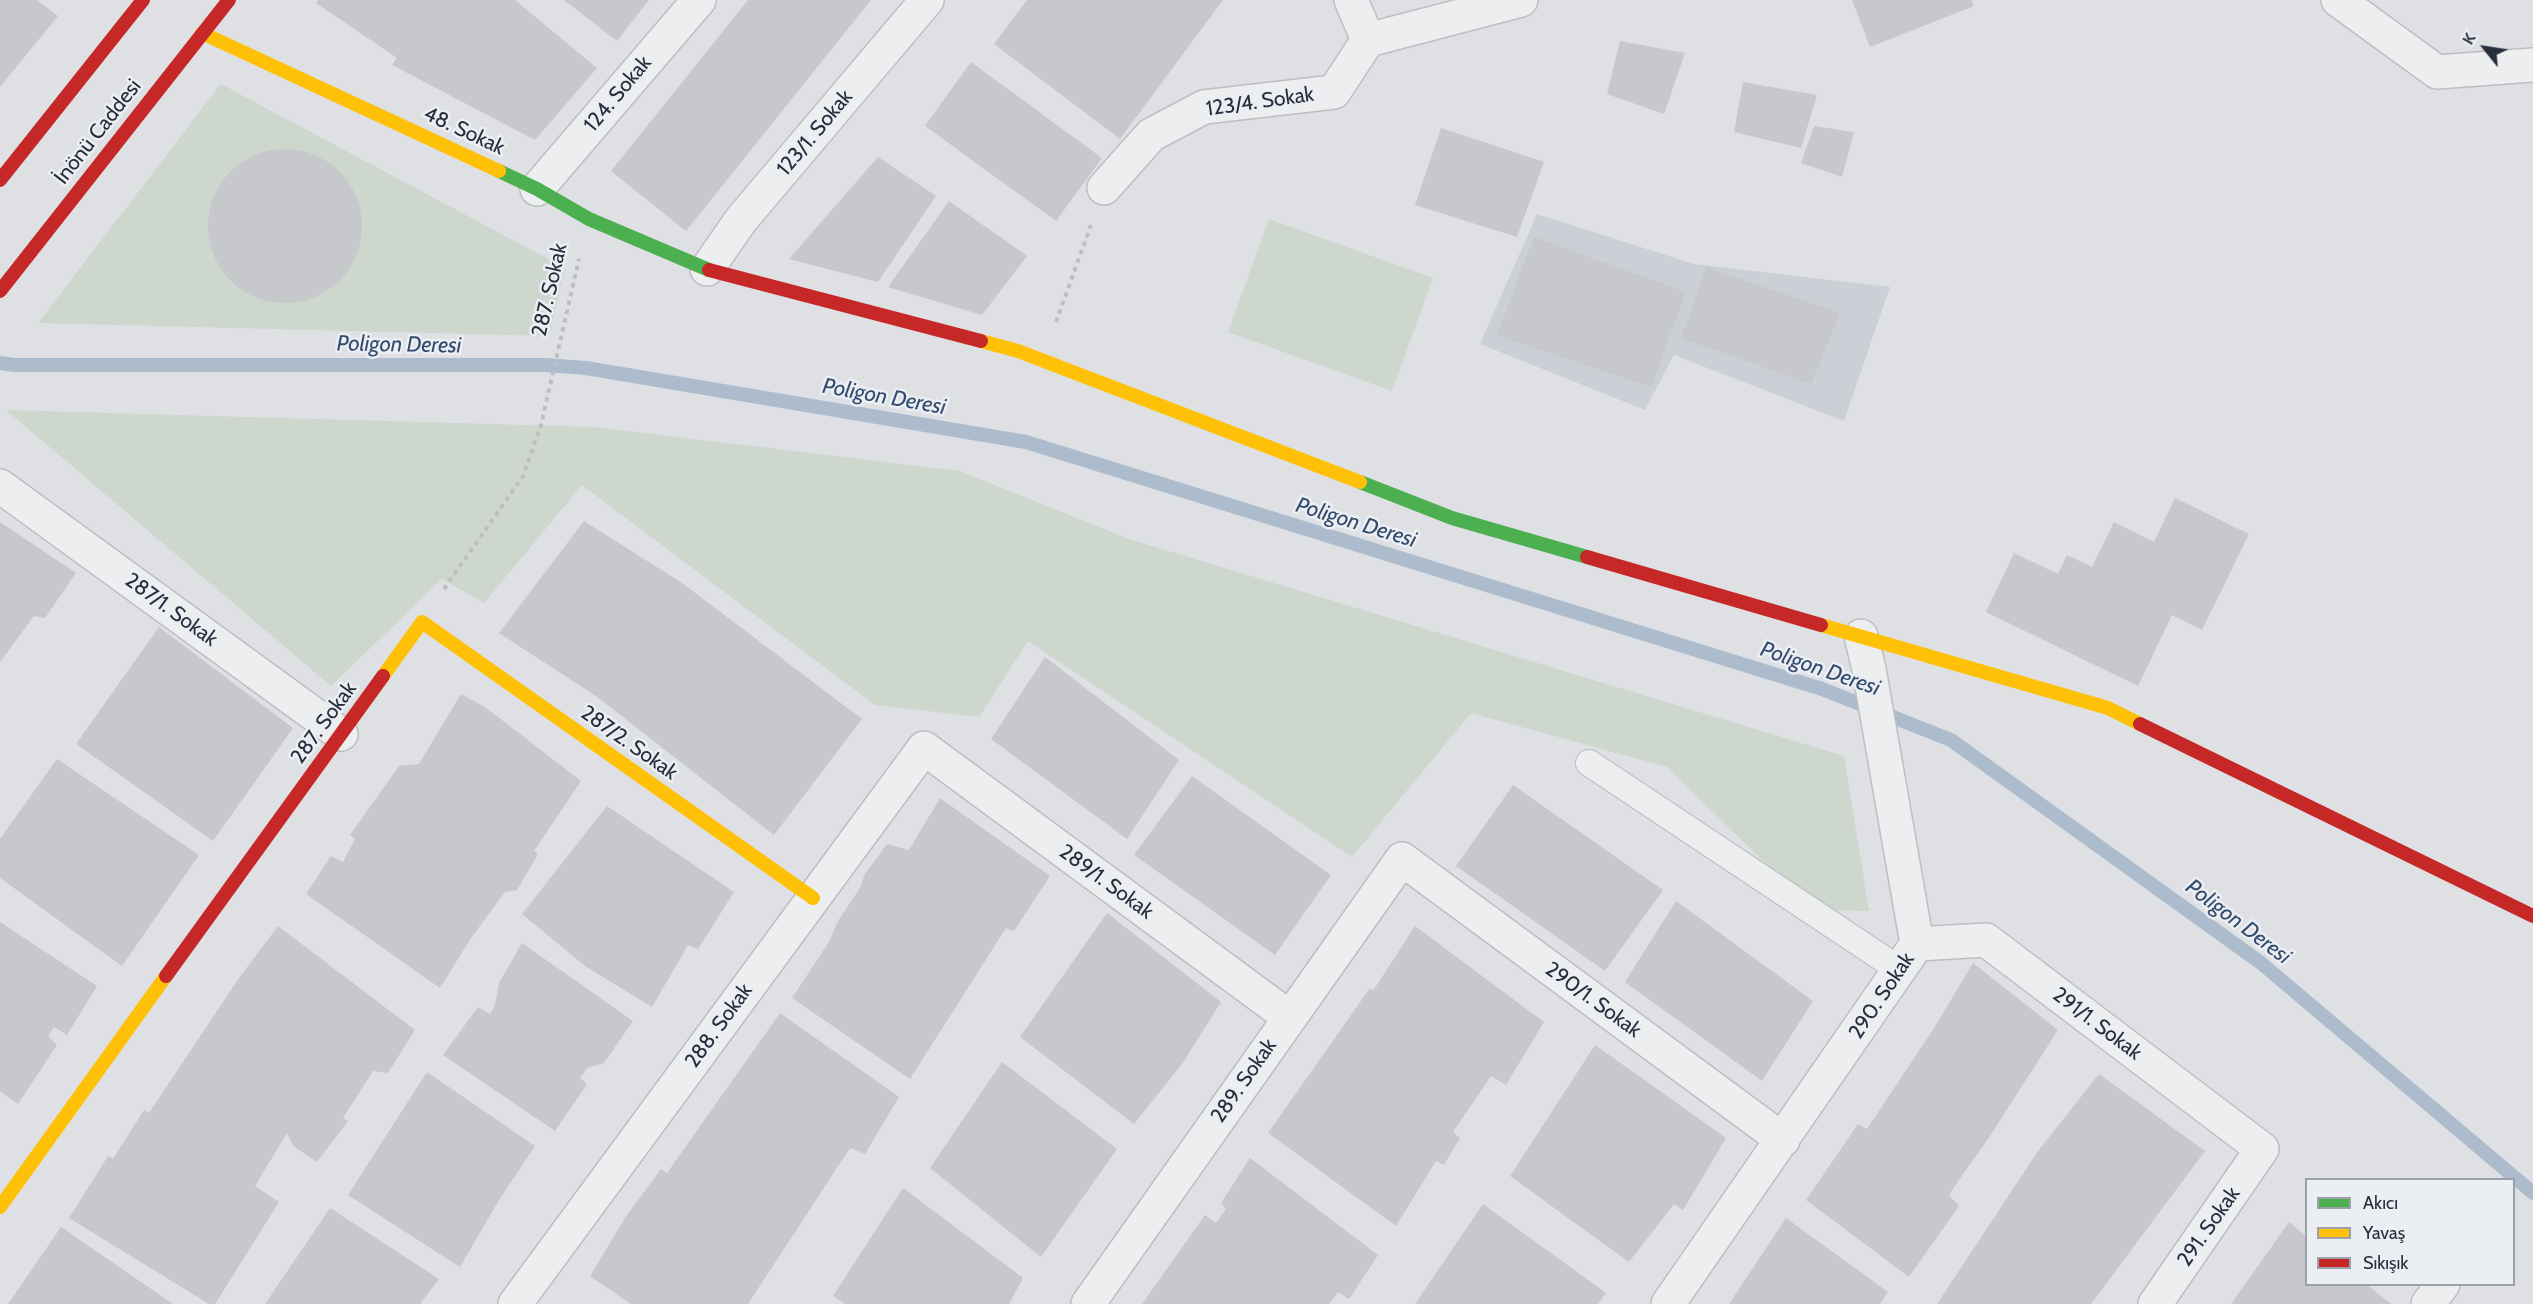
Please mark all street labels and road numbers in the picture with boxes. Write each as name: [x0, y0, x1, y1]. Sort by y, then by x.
street label: 124. Sokak: [579, 51, 657, 137]
street label: İnönü Caddesi: [49, 74, 147, 190]
street label: 123/4. Sokak: [1204, 82, 1316, 122]
street label: 123/1. Sokak: [772, 85, 858, 181]
street label: 48. Sokak: [419, 101, 509, 161]
street label: 287. Sokak: [527, 241, 573, 339]
street label: 287/1. Sokak: [120, 568, 222, 652]
street label: 287. Sokak: [286, 677, 362, 769]
street label: 287/2. Sokak: [576, 700, 682, 786]
street label: 289/1. Sokak: [1054, 839, 1158, 925]
street label: 290. Sokak: [1844, 948, 1920, 1044]
street label: 290/1. Sokak: [1540, 957, 1646, 1043]
street label: 288. Sokak: [680, 979, 758, 1073]
street label: 291/1. Sokak: [2047, 982, 2147, 1066]
street label: 289. Sokak: [1206, 1034, 1282, 1128]
street label: 291. Sokak: [2172, 1182, 2246, 1272]

